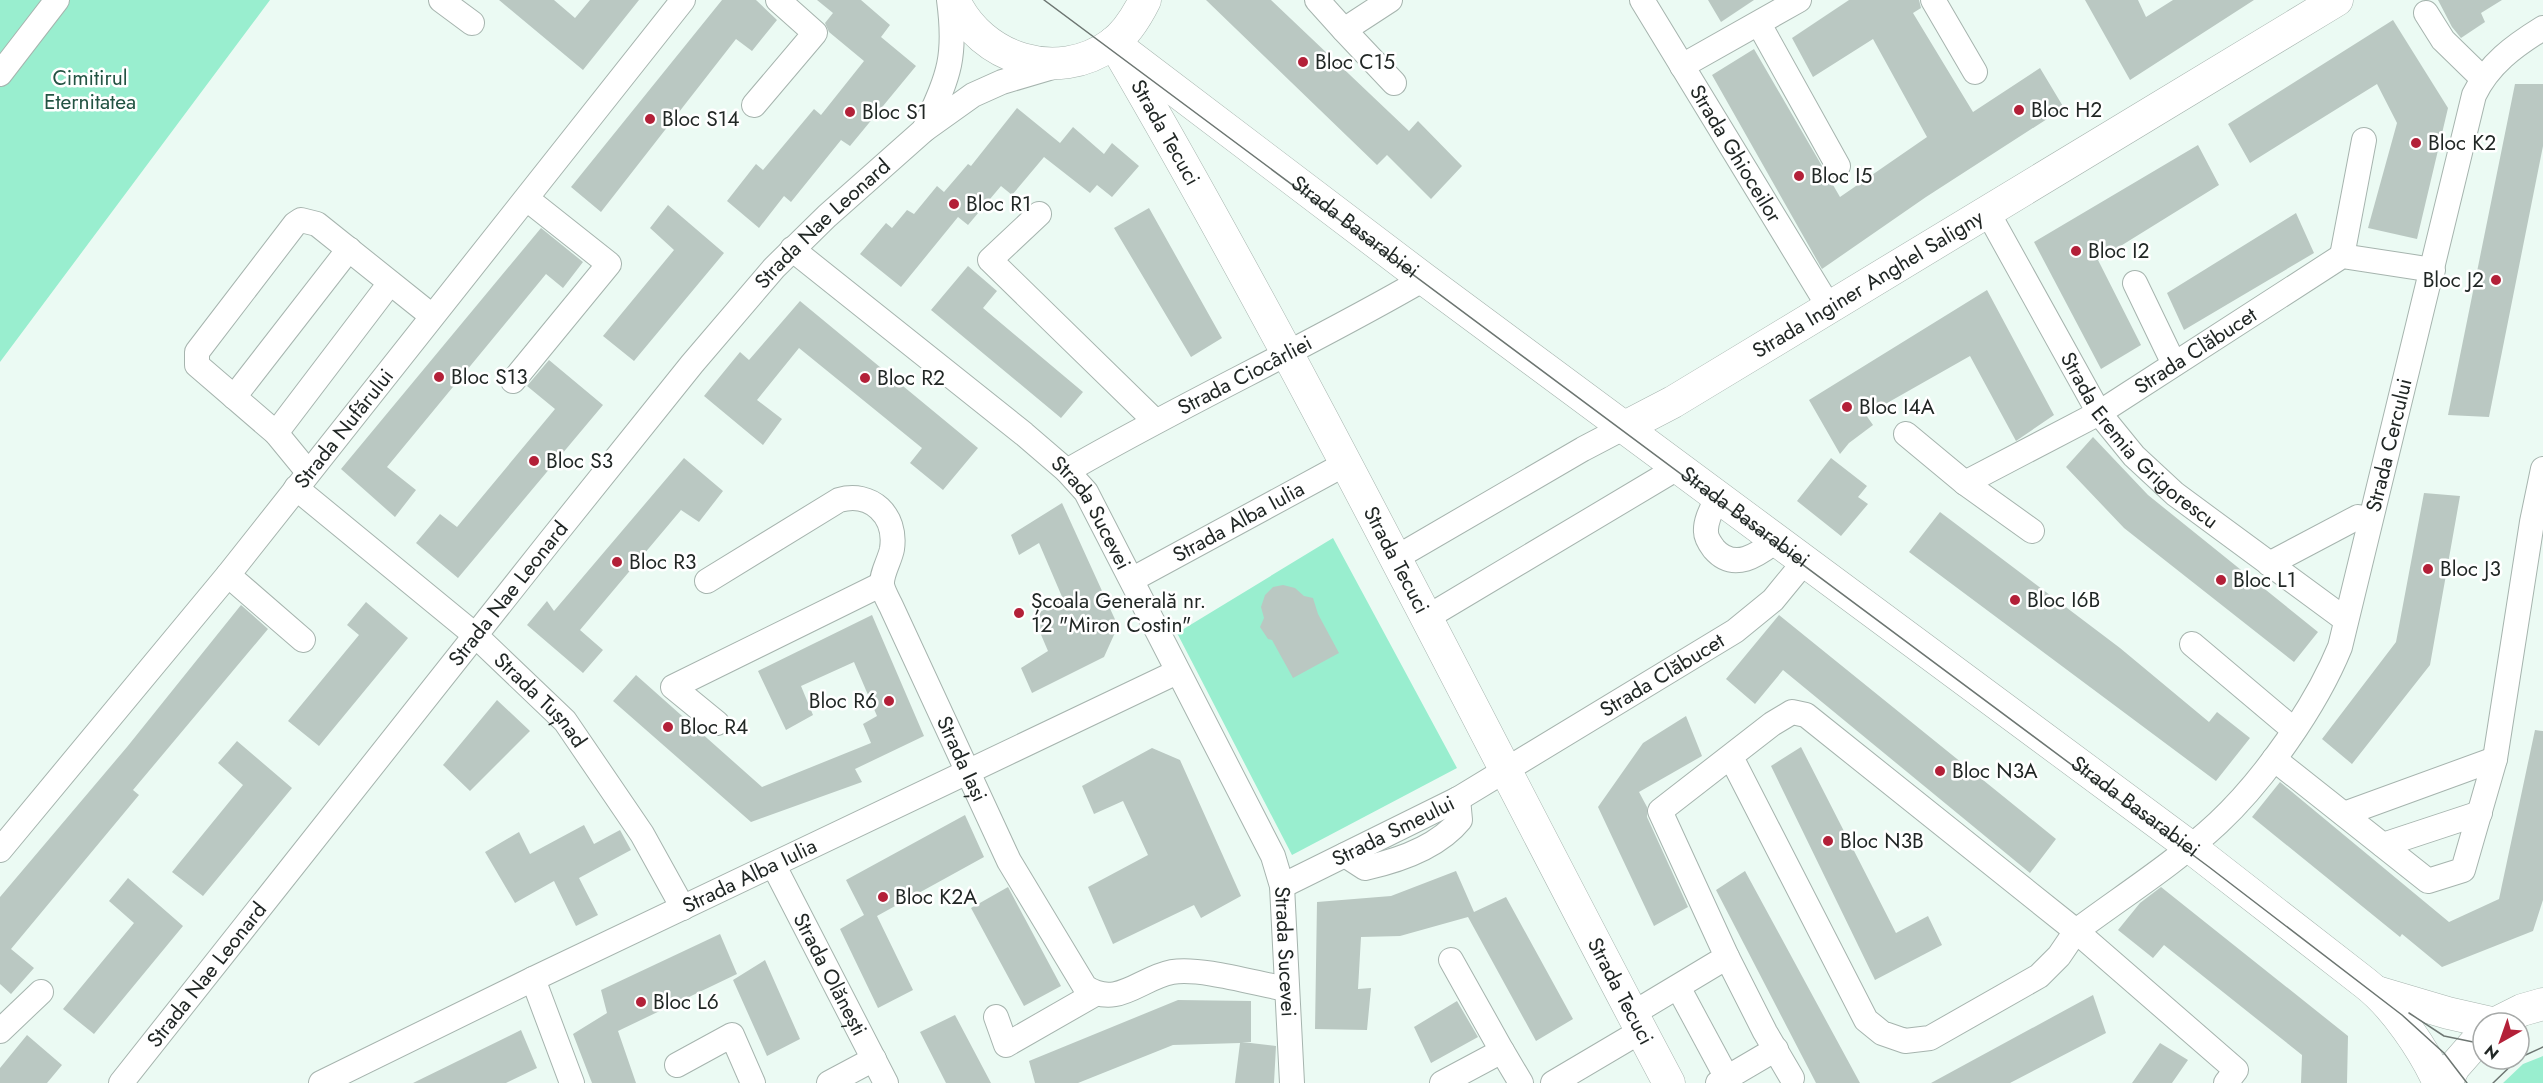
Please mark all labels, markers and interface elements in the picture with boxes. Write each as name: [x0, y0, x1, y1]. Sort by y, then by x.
place label: Bloc C15: [1315, 47, 1395, 77]
marker: Bloc C15: [1296, 55, 1310, 69]
park label: Cimitirul Eternitatea: [44, 63, 136, 117]
street label: Strada Tecuci: [1123, 74, 1207, 191]
street label: Strada Ghioceilor: [1682, 79, 1790, 229]
place label: Bloc H2: [2031, 95, 2102, 125]
place label: Bloc S1: [862, 97, 927, 127]
marker: Bloc H2: [2012, 103, 2026, 117]
place label: Bloc S14: [662, 104, 740, 134]
marker: Bloc S1: [843, 105, 857, 119]
marker: Bloc S14: [643, 112, 657, 126]
place label: Bloc K2: [2428, 128, 2496, 158]
marker: Bloc K2: [2409, 136, 2423, 150]
street label: Strada Nae Leonard: [747, 152, 897, 296]
place label: Bloc I5: [1811, 161, 1872, 191]
street label: Strada Basarabiei: [1285, 168, 1425, 285]
marker: Bloc I5: [1792, 169, 1806, 183]
place label: Bloc R1: [966, 189, 1032, 219]
marker: Bloc R1: [947, 197, 961, 211]
street label: Strada Inginer Anghel Saligny: [1747, 202, 1990, 366]
place label: Bloc I2: [2088, 236, 2149, 266]
marker: Bloc I2: [2069, 244, 2083, 258]
place label: Bloc J2: [2423, 265, 2484, 295]
marker: Bloc J2: [2489, 273, 2503, 287]
street label: Strada Clăbucet: [2128, 300, 2263, 401]
street label: Strada Ciocârliei: [1172, 328, 1317, 423]
street label: Strada Eremia Grigorescu: [2053, 346, 2225, 536]
street label: Strada Nufărului: [287, 362, 401, 495]
place label: Bloc S13: [451, 362, 528, 392]
place label: Bloc R2: [877, 363, 945, 393]
marker: Bloc S13: [432, 370, 446, 384]
marker: Bloc R2: [858, 371, 872, 385]
street label: Strada Cercului: [2358, 375, 2420, 515]
place label: Bloc I4A: [1859, 392, 1935, 422]
marker: Bloc I4A: [1840, 400, 1854, 414]
place label: Bloc S3: [546, 446, 613, 476]
street label: Strada Sucevei: [1045, 449, 1138, 575]
marker: Bloc S3: [527, 454, 541, 468]
street label: Strada Basarabiei: [1674, 459, 1816, 575]
street label: Strada Alba Iulia: [1167, 474, 1310, 570]
street label: Strada Tecuci: [1356, 501, 1437, 619]
street label: Strada Nae Leonard: [441, 515, 575, 673]
place label: Bloc R3: [629, 547, 697, 577]
place label: Bloc J3: [2440, 554, 2501, 584]
marker: Bloc R3: [610, 555, 624, 569]
marker: Bloc J3: [2421, 562, 2435, 576]
place label: Bloc L1: [2233, 565, 2296, 595]
marker: Bloc L1: [2214, 573, 2228, 587]
place label: Bloc I6B: [2027, 585, 2100, 615]
place label: Școala Generală nr. 12 "Miron Costin": [1031, 586, 1206, 640]
marker: Bloc I6B: [2008, 593, 2022, 607]
marker: Școala Generală nr. 12 "Miron Costin": [1012, 606, 1026, 620]
street label: Strada Clăbucet: [1594, 626, 1730, 725]
street label: Strada Tușnad: [487, 645, 594, 754]
place label: Bloc R6: [809, 686, 877, 716]
marker: Bloc R6: [882, 694, 896, 708]
street label: Strada Iași: [929, 711, 995, 807]
place label: Bloc R4: [680, 712, 748, 742]
marker: Bloc R4: [661, 720, 675, 734]
street label: Strada Basarabiei: [2065, 749, 2206, 864]
place label: Bloc N3A: [1952, 756, 2038, 786]
marker: Bloc N3A: [1933, 764, 1947, 778]
street label: Strada Smeului: [1327, 788, 1460, 874]
place label: Bloc N3B: [1840, 826, 1924, 856]
street label: Strada Alba Iulia: [677, 831, 822, 921]
marker: Bloc N3B: [1821, 834, 1835, 848]
place label: Bloc K2A: [895, 882, 977, 912]
street label: Strada Sucevei: [1267, 886, 1304, 1018]
marker: Bloc K2A: [876, 890, 890, 904]
street label: Strada Nae Leonard: [140, 896, 274, 1054]
street label: Strada Olănești: [786, 908, 874, 1041]
street label: Strada Tecuci: [1580, 932, 1661, 1050]
place label: Bloc L6: [653, 987, 719, 1017]
marker: Bloc L6: [634, 995, 648, 1009]
north arrow: [2471, 1011, 2531, 1071]
text: N: [2479, 1039, 2504, 1065]

